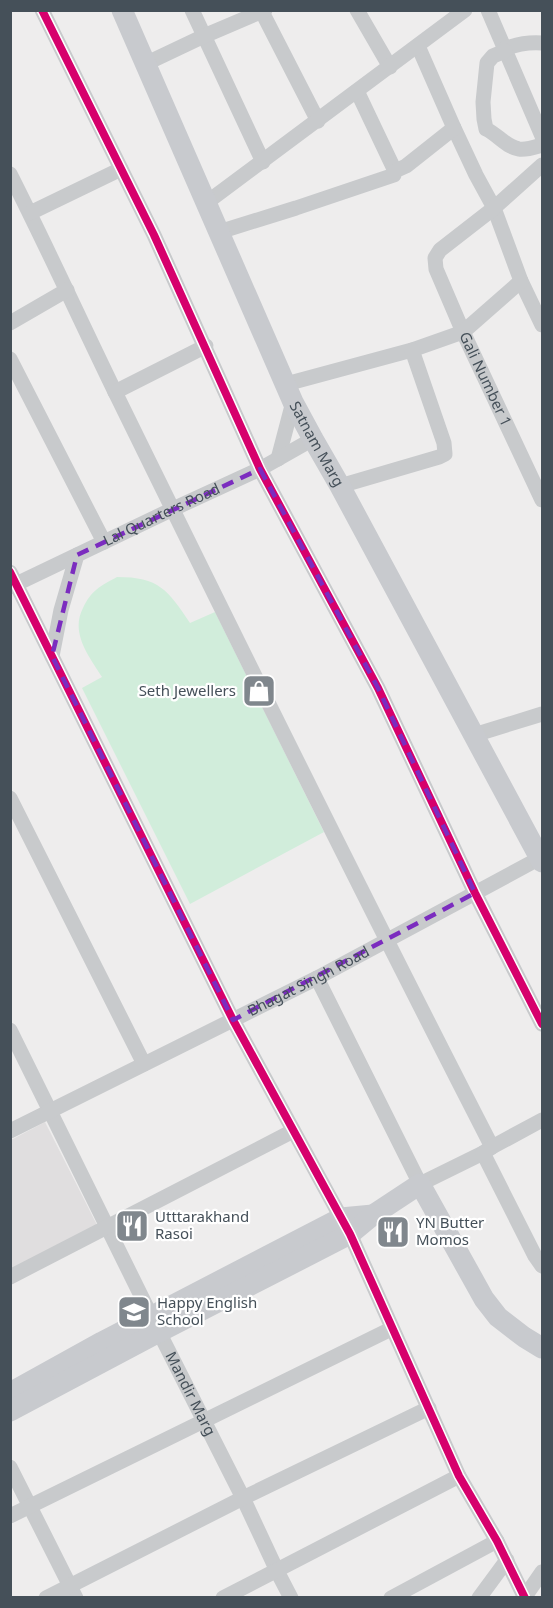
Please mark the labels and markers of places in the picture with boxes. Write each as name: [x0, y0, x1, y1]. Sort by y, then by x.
shop icon: Seth Jewellers: [241, 673, 277, 709]
place label: Seth Jewellers: [139, 680, 236, 700]
place label: Utttarakhand Rasoi: [155, 1206, 249, 1243]
restaurant icon: Utttarakhand Rasoi: [114, 1208, 150, 1244]
place label: YN Butter Momos: [416, 1212, 484, 1249]
restaurant icon: YN Butter Momos: [375, 1214, 411, 1250]
place label: Happy English School: [157, 1292, 257, 1329]
school or university icon: Happy English School: [116, 1294, 152, 1330]

